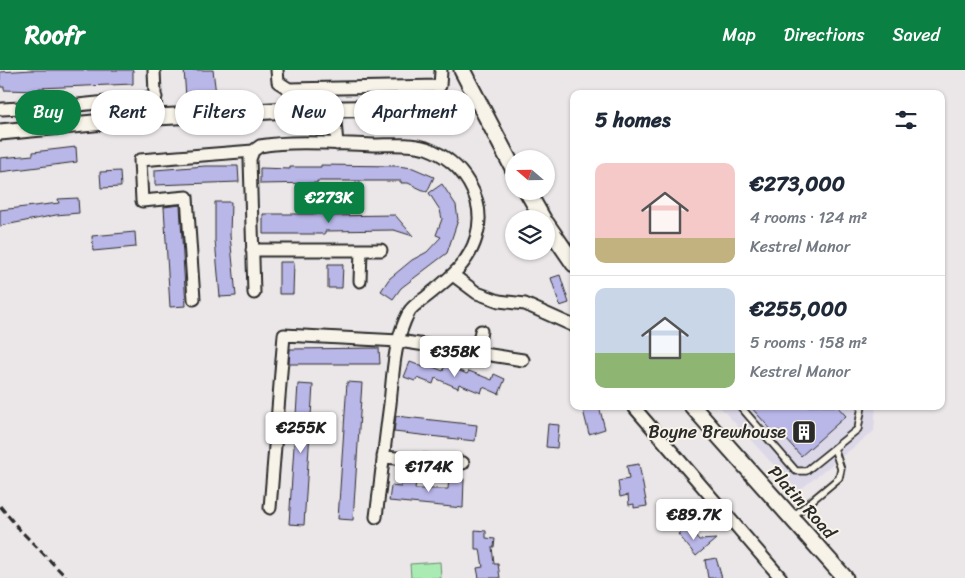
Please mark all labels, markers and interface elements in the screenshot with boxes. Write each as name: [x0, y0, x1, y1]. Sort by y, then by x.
text: Roofr: [25, 14, 84, 56]
text: Map: [723, 19, 756, 51]
text: Directions: [784, 19, 865, 51]
text: Saved: [893, 19, 940, 51]
chip: Buy: [15, 90, 81, 135]
chip: Rent: [91, 90, 165, 135]
chip: Filters: [175, 90, 264, 135]
chip: New: [274, 90, 344, 135]
chip: Apartment: [354, 90, 475, 135]
text: 5 homes: [595, 101, 671, 139]
icon: filters: [892, 106, 920, 134]
north arrow: [505, 150, 555, 200]
map controls: [505, 150, 555, 260]
text: €273,000: [750, 165, 845, 203]
pin: €273K: [294, 182, 364, 224]
text: €273K: [305, 183, 353, 212]
icon: home: [635, 183, 695, 243]
text: 4 rooms · 124 m²: [750, 203, 867, 232]
button: layers: [505, 210, 555, 260]
text: Kestrel Manor: [750, 232, 850, 261]
text: €255,000: [750, 290, 847, 328]
icon: home: [635, 308, 695, 368]
text: 5 rooms · 158 m²: [750, 328, 867, 357]
pin: €358K: [420, 336, 490, 378]
text: €358K: [431, 337, 479, 366]
text: Kestrel Manor: [750, 357, 850, 386]
pin: €255K: [266, 412, 336, 454]
text: €255K: [276, 413, 326, 442]
place label: Boyne Brewhouse: [648, 416, 786, 448]
building icon: Boyne Brewhouse: [791, 419, 817, 445]
pin: €174K: [394, 450, 464, 493]
text: €174K: [406, 452, 452, 481]
street label: Platin Road: [760, 458, 845, 548]
pin: €89.7K: [653, 498, 735, 541]
text: €89.7K: [667, 500, 721, 529]

